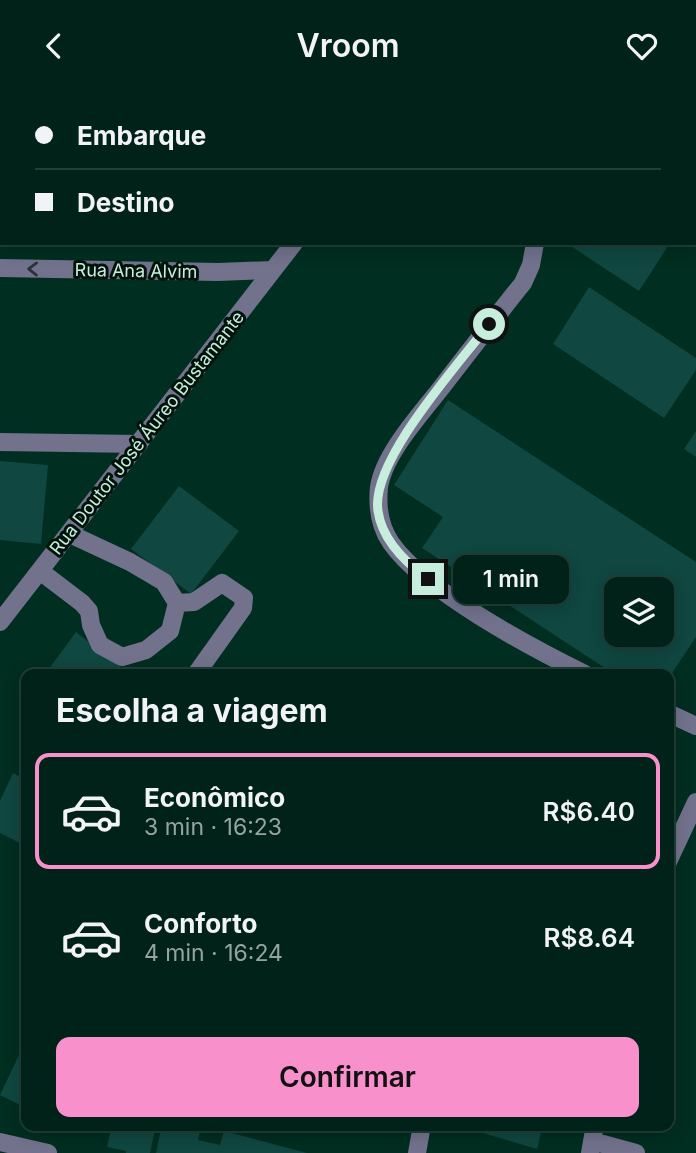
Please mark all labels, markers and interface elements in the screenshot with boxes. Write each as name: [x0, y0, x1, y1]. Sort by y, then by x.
text: Vroom: [296, 26, 400, 65]
icon: back: [35, 27, 73, 65]
icon: heart: [623, 27, 661, 65]
text: Embarque: [77, 120, 206, 151]
text: Destino: [77, 187, 175, 218]
street label: Rua Ana Alvim: [74, 259, 198, 282]
one-way arrow: [27, 261, 37, 277]
street label: Rua Doutor José Áureo Bustamante: [44, 306, 248, 559]
route start: [473, 308, 505, 340]
callout: 1 min: [452, 554, 568, 603]
route end: [412, 563, 444, 595]
text: 1 min: [483, 565, 539, 593]
map controls: [604, 577, 674, 647]
button: layers: [604, 577, 674, 647]
text: Escolha a viagem: [56, 691, 328, 730]
icon: car: [60, 780, 123, 843]
text: Econômico: [144, 782, 285, 813]
text: R$6.40: [543, 796, 635, 827]
text: 3 min · 16:23: [144, 813, 282, 841]
icon: car: [60, 906, 123, 969]
text: Conforto: [144, 908, 257, 939]
text: R$8.64: [544, 922, 635, 953]
text: 4 min · 16:24: [144, 939, 283, 967]
button: Confirmar: [56, 1037, 639, 1117]

